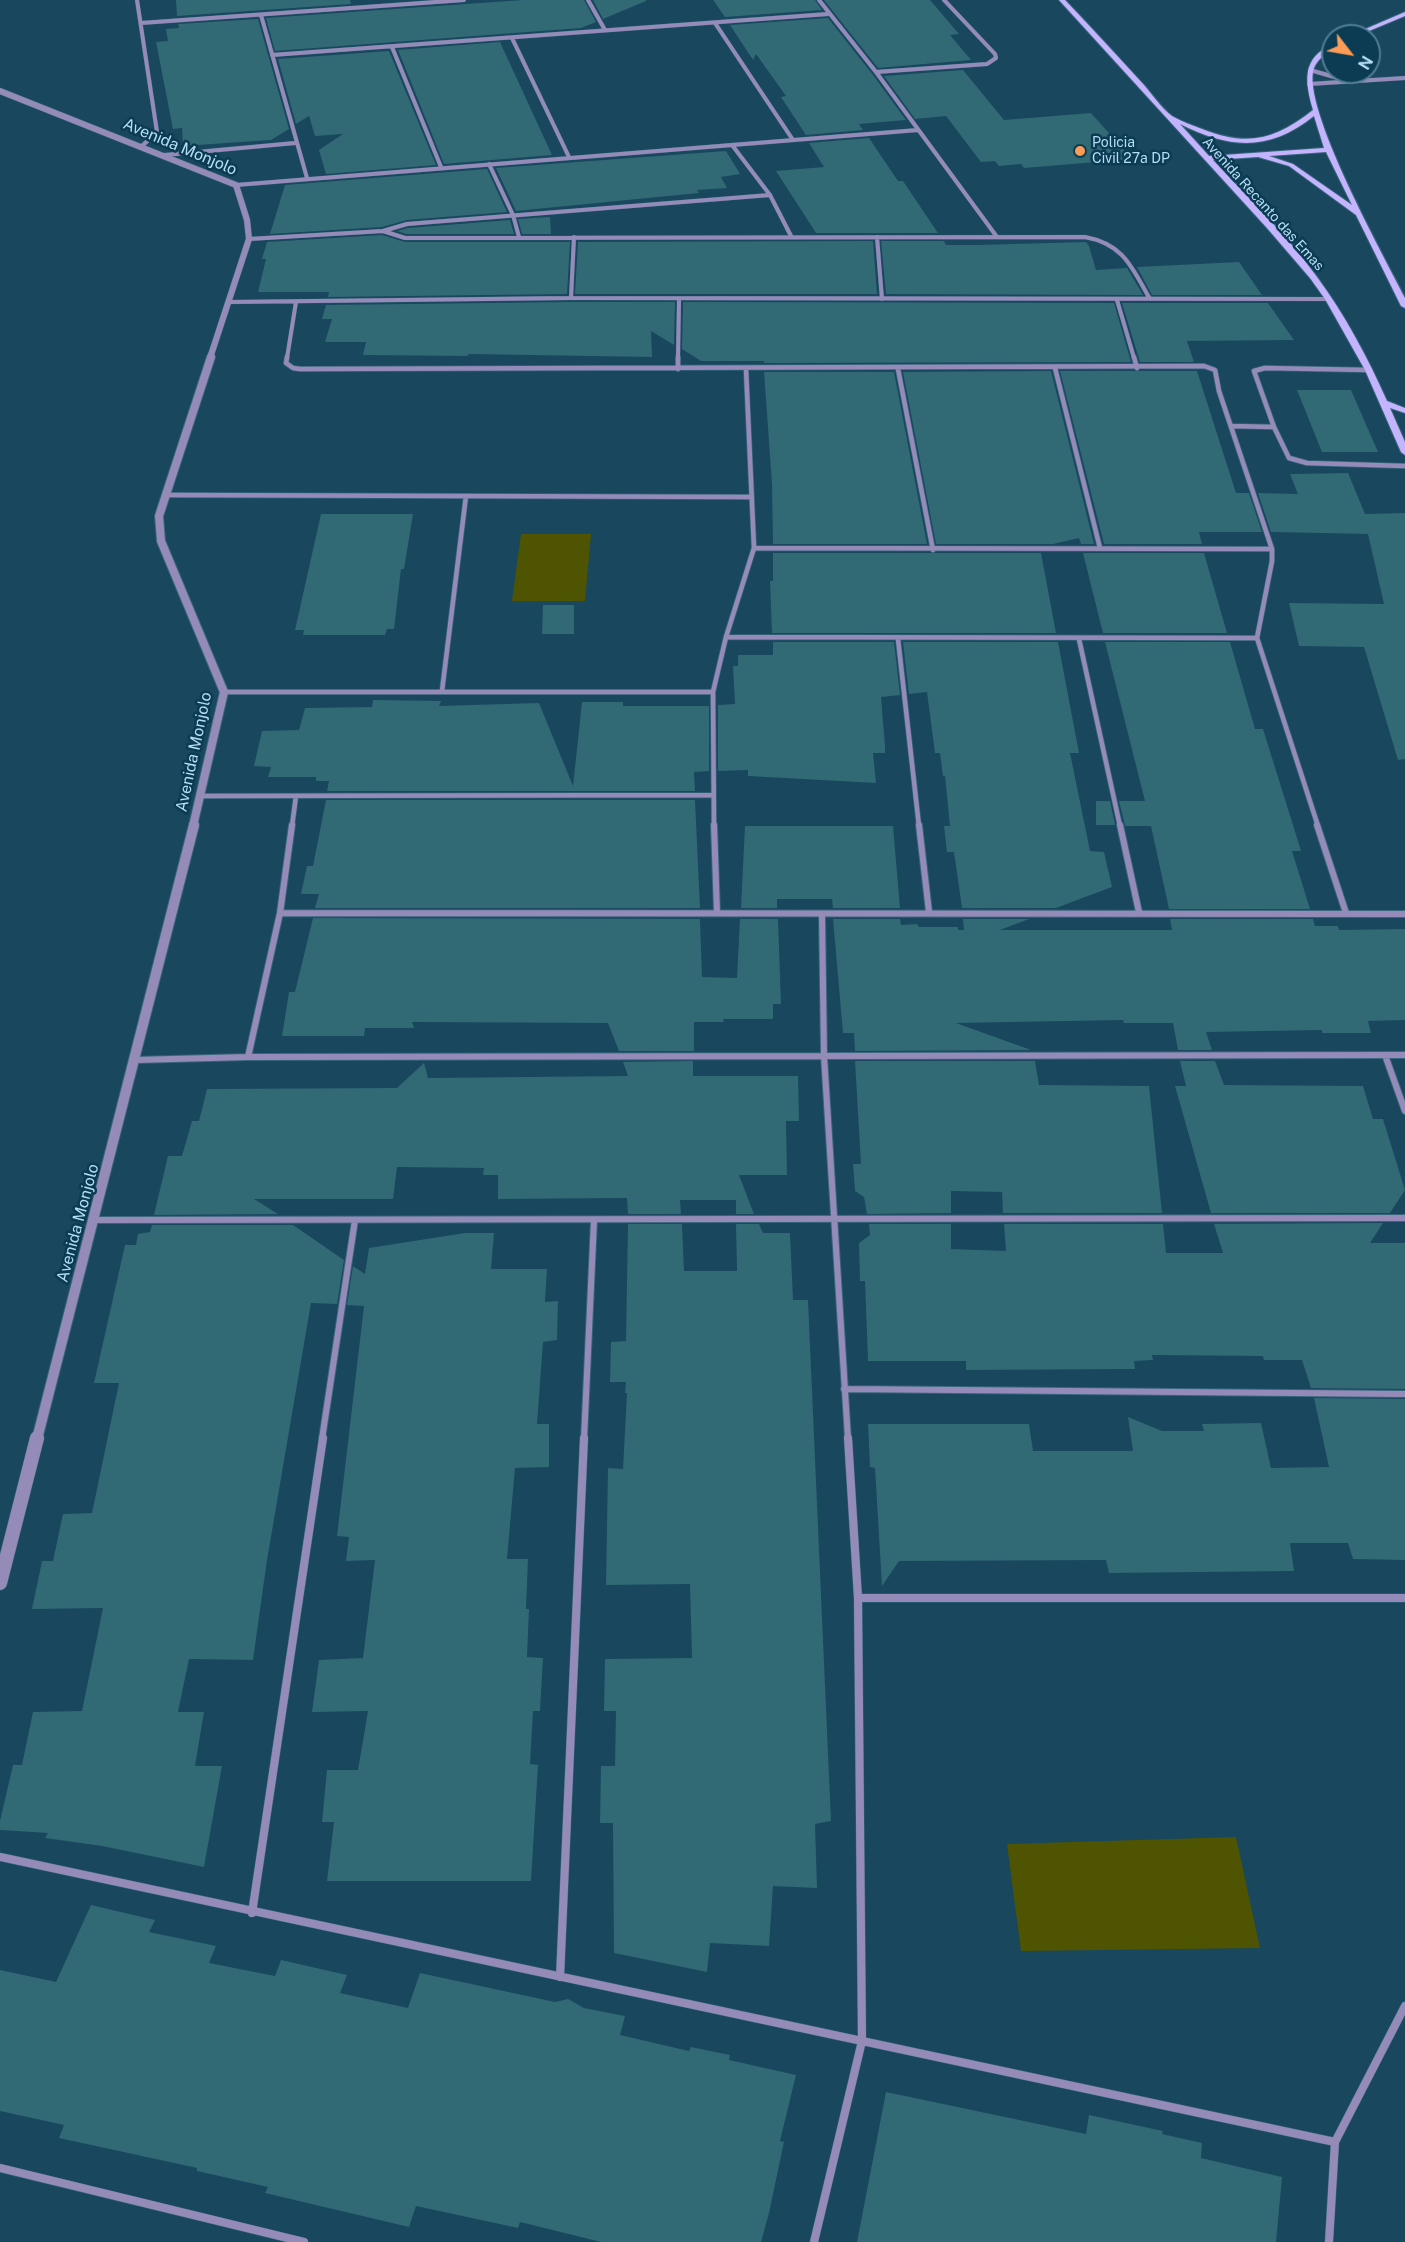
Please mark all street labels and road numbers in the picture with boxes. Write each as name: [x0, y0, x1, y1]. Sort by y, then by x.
street label: Avenida Monjolo: [120, 114, 240, 180]
street label: Avenida Recanto das Emas: [1199, 134, 1327, 274]
street label: Avenida Monjolo: [172, 690, 216, 814]
street label: Avenida Monjolo: [53, 1162, 103, 1284]

